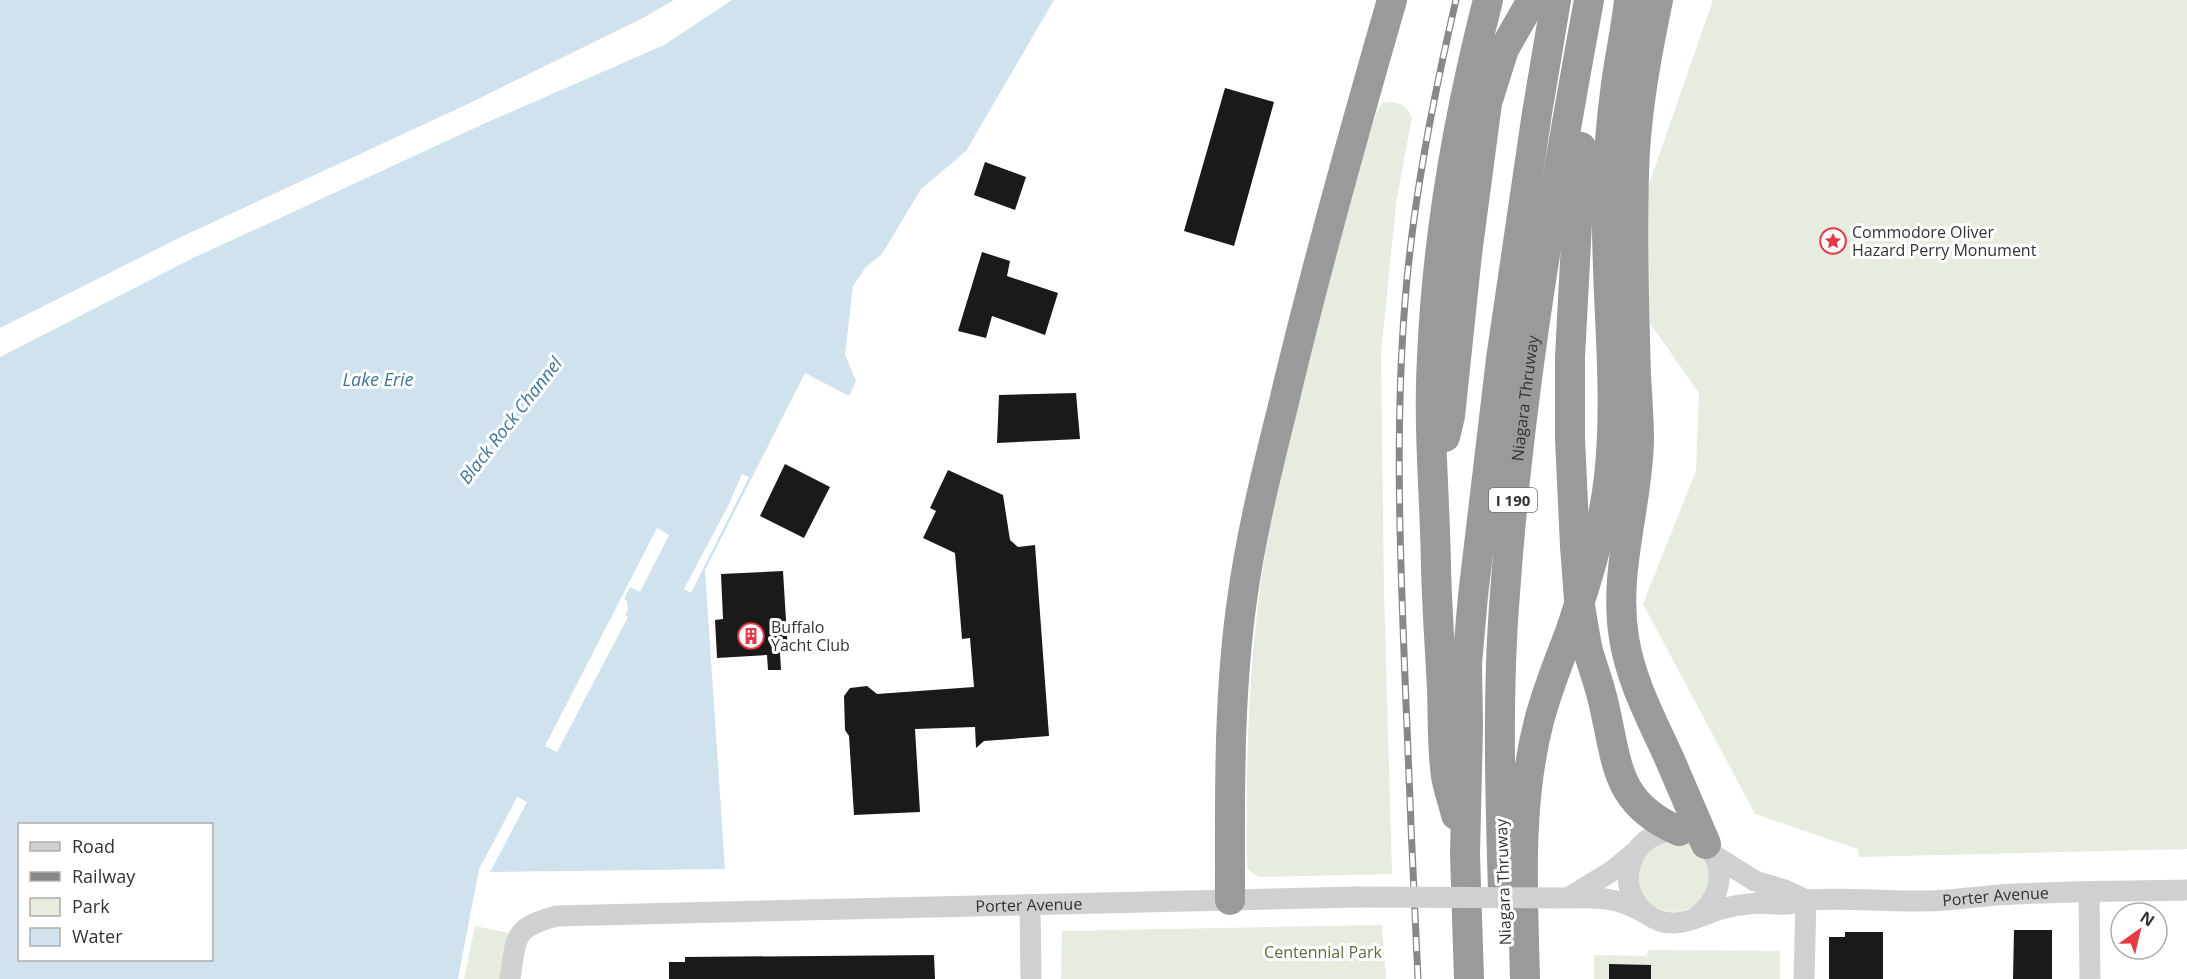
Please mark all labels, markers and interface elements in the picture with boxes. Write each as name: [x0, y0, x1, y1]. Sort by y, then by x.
place label: Commodore Oliver Hazard Perry Monument: [1852, 221, 2037, 261]
place icon: Commodore Oliver Hazard Perry Monument: [1818, 226, 1848, 256]
street label: Niagara Thruway: [1506, 333, 1544, 462]
water label: Black Rock Channel: [453, 351, 567, 488]
water label: Lake Erie: [342, 367, 414, 391]
road number: I 190: [1489, 488, 1537, 512]
place label: Buffalo Yacht Club: [771, 616, 850, 656]
building icon: Buffalo Yacht Club: [736, 621, 766, 651]
street label: Niagara Thruway: [1490, 817, 1516, 946]
legend: [18, 823, 213, 961]
text: Road: [72, 834, 115, 858]
text: Railway: [72, 864, 136, 888]
street label: Porter Avenue: [1941, 882, 2049, 911]
street label: Porter Avenue: [975, 893, 1083, 917]
text: Park: [72, 894, 110, 918]
north arrow: [2109, 901, 2169, 961]
text: N: [2136, 906, 2159, 931]
text: Water: [72, 924, 123, 948]
park label: Centennial Park: [1264, 941, 1382, 963]

